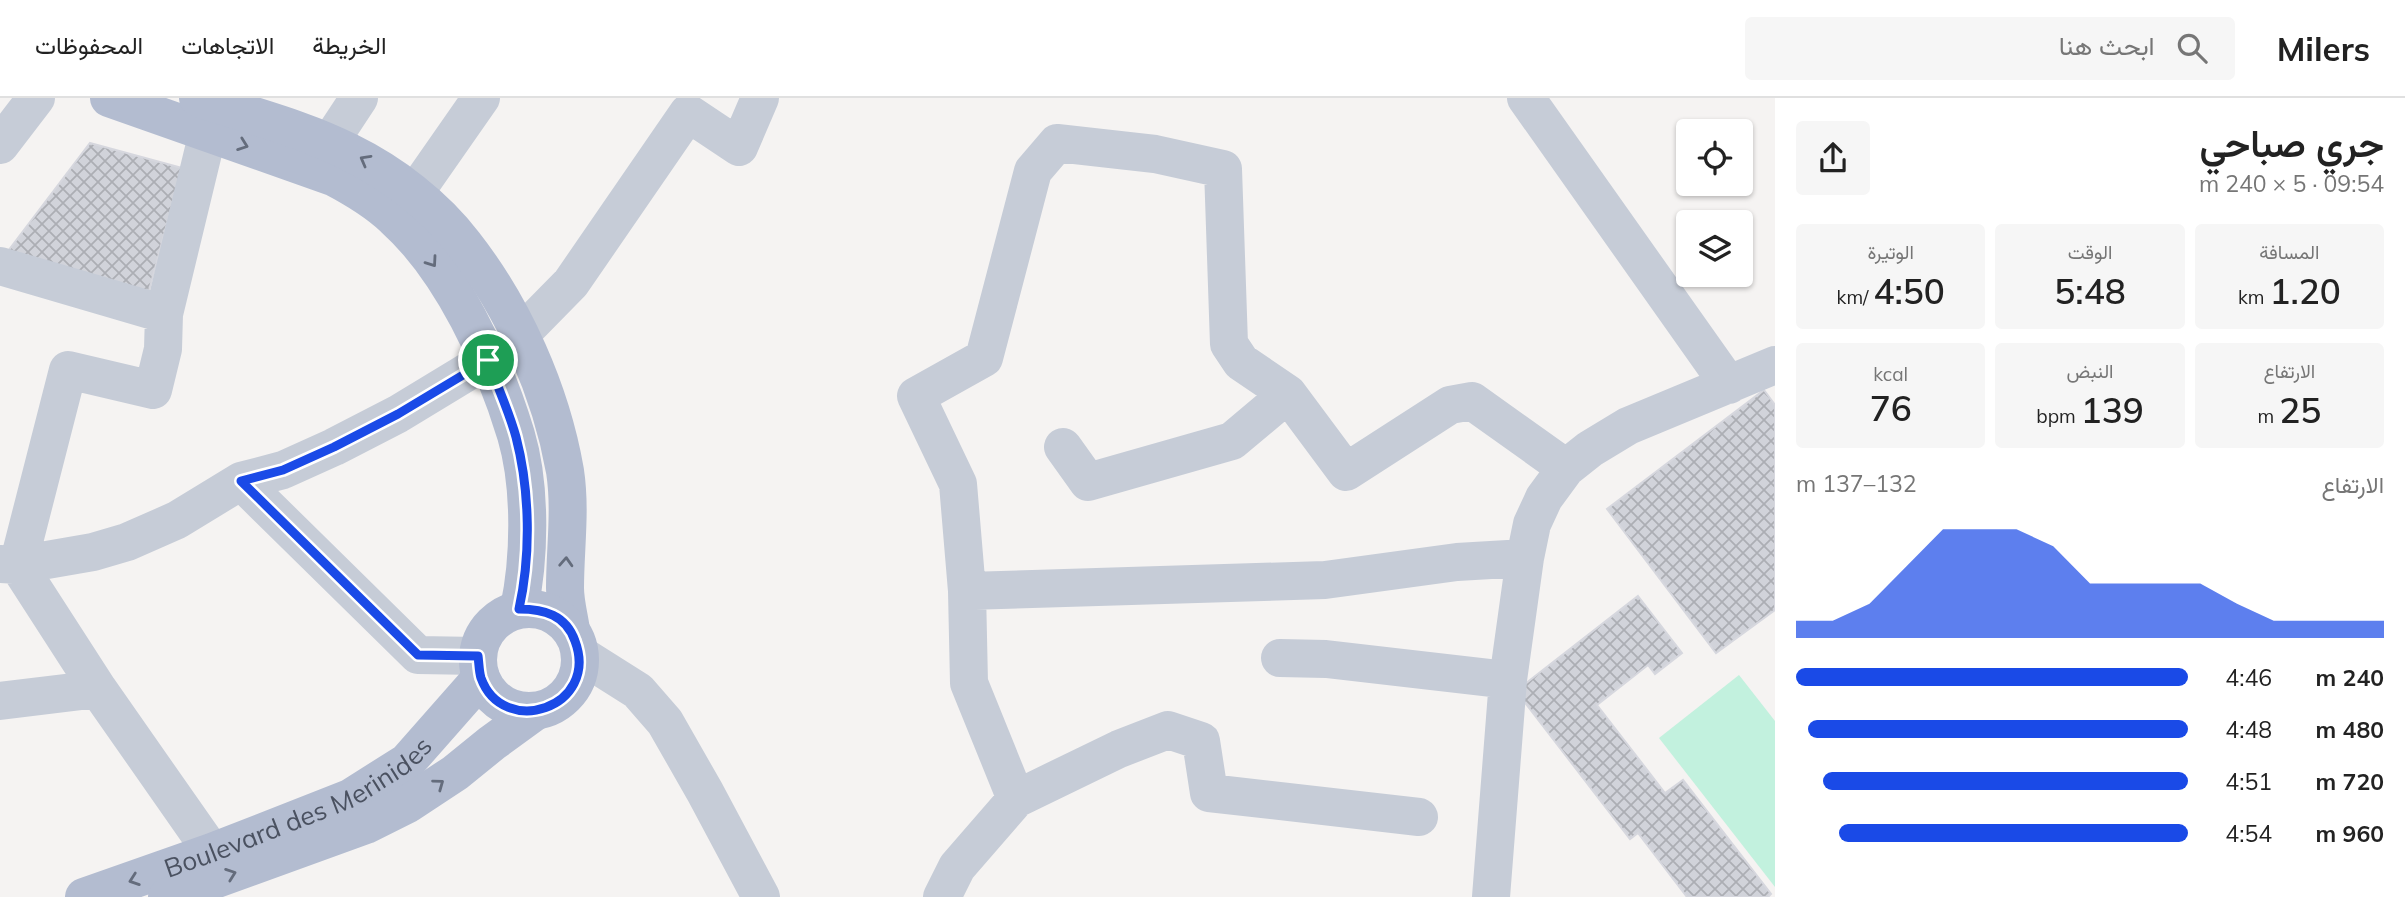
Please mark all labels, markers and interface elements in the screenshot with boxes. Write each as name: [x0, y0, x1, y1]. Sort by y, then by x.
search box: [1745, 17, 2235, 80]
text: Milers: [2277, 28, 2370, 69]
text: ابحث هنا: [2059, 29, 2155, 62]
icon: search: [2173, 29, 2211, 67]
text: المحفوظات: [35, 30, 143, 60]
text: الاتجاهات: [181, 30, 274, 60]
text: الخريطة: [312, 30, 387, 60]
map controls: [1676, 119, 1753, 287]
button: locate: [1676, 119, 1753, 196]
text: جري صباحي: [2200, 119, 2384, 167]
button: share: [1796, 121, 1870, 195]
one-way arrow: [237, 136, 249, 150]
one-way arrow: [359, 155, 372, 168]
text: 09:54 · 5 × 240 m: [2199, 169, 2384, 198]
button: layers: [1676, 210, 1753, 287]
text: الوتيرة: [1867, 240, 1914, 264]
text: الوقت: [2068, 240, 2112, 264]
text: المسافة: [2259, 240, 2320, 264]
one-way arrow: [424, 254, 436, 267]
text: 4:50: [1873, 269, 1945, 313]
text: 5:48: [2054, 269, 2126, 313]
text: 1.20: [2269, 269, 2341, 313]
text: /km: [1837, 285, 1873, 309]
text: km: [2238, 285, 2269, 309]
pin: [458, 330, 518, 390]
icon: arrive: [469, 341, 507, 379]
text: النبض: [2067, 359, 2114, 383]
text: الارتفاع: [2264, 359, 2315, 383]
text: kcal: [1873, 362, 1908, 386]
text: 76: [1870, 386, 1912, 430]
text: 139: [2081, 388, 2144, 432]
text: 25: [2279, 388, 2321, 432]
text: bpm: [2036, 404, 2081, 428]
text: m: [2258, 404, 2279, 428]
text: 132–137 m: [1796, 469, 1917, 498]
text: الارتفاع: [2322, 470, 2384, 499]
one-way arrow: [558, 556, 573, 567]
text: 4:46: [2225, 663, 2272, 692]
text: 240 m: [2316, 663, 2384, 692]
text: 4:48: [2225, 715, 2272, 744]
text: 480 m: [2316, 715, 2384, 744]
street label: Boulevard des Merinides: [160, 729, 438, 884]
text: 4:51: [2225, 767, 2272, 796]
text: 720 m: [2316, 767, 2384, 796]
one-way arrow: [431, 780, 444, 792]
text: 4:54: [2225, 819, 2272, 848]
text: 960 m: [2316, 819, 2384, 848]
one-way arrow: [224, 868, 237, 882]
one-way arrow: [128, 872, 140, 886]

